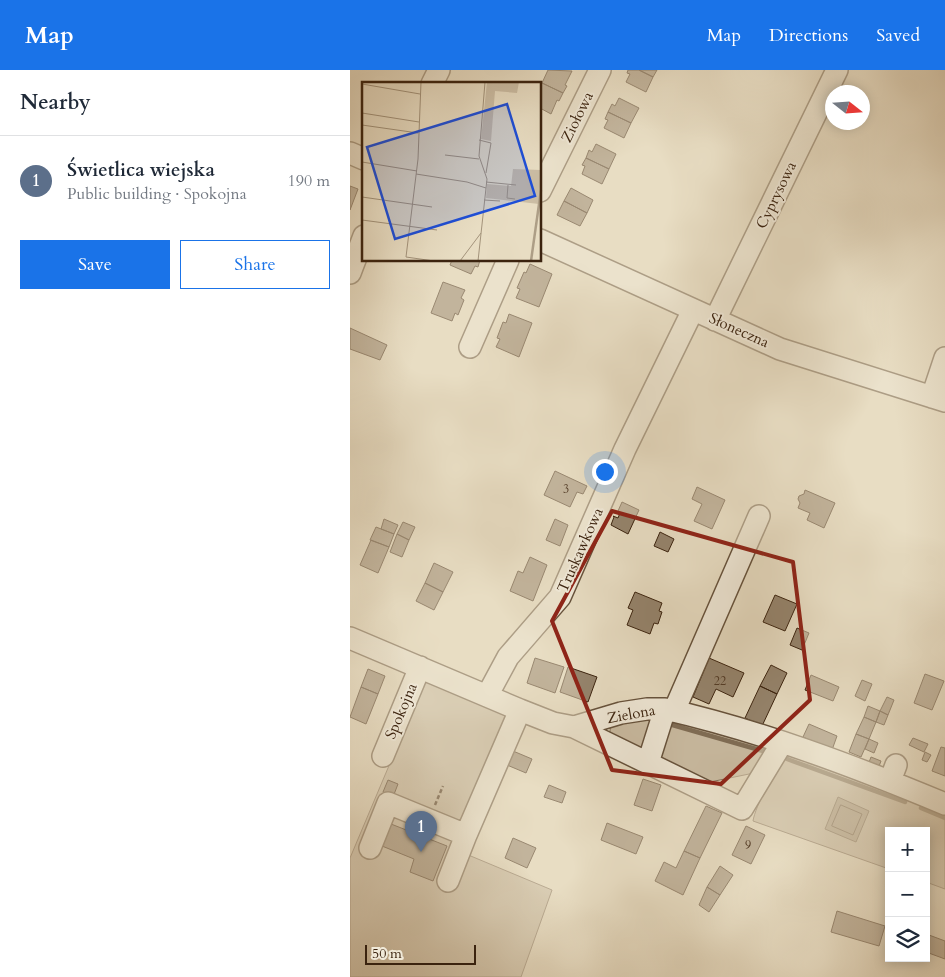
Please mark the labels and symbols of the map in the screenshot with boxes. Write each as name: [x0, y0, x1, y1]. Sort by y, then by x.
inset map: [362, 82, 541, 261]
north arrow: [825, 85, 870, 130]
street label: Ziołowa: [556, 88, 598, 146]
street label: Cyprysowa: [751, 158, 801, 232]
street label: Słoneczna: [706, 308, 773, 352]
your location: [592, 459, 618, 485]
house number: 3: [563, 481, 569, 497]
street label: Truskawkowa: [552, 504, 608, 596]
house number: 22: [714, 673, 726, 689]
street label: Spokojna: [380, 679, 422, 742]
street label: Zielona: [605, 700, 657, 728]
pin: 1: [405, 811, 437, 852]
house number: 9: [745, 837, 751, 853]
scale bar: [365, 942, 476, 965]

